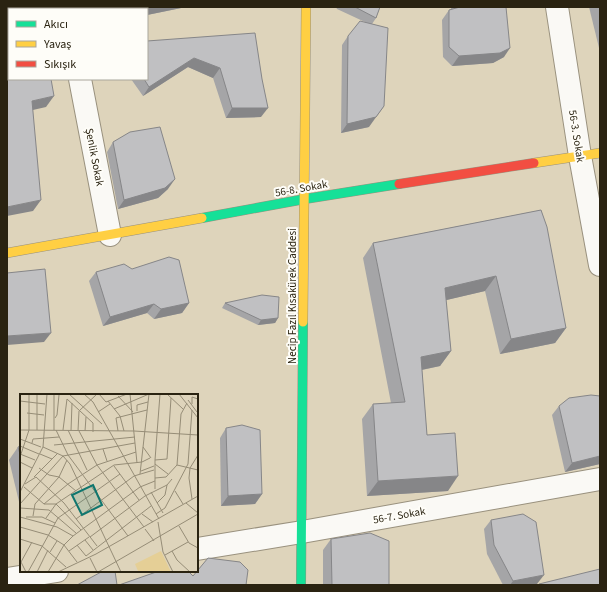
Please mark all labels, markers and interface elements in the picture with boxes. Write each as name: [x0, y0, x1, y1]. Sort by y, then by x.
legend: [8, 8, 148, 80]
text: Akıcı: [44, 16, 68, 33]
text: Yavaş: [43, 36, 71, 53]
text: Sıkışık: [44, 56, 76, 73]
street label: 56-3. Sokak: [565, 109, 588, 164]
street label: Şenlik Sokak: [82, 127, 108, 188]
street label: 56-8. Sokak: [274, 176, 329, 200]
street label: Necip Fazıl Kısakürek Caddesi: [285, 228, 300, 364]
inset map: [20, 394, 198, 572]
street label: 56-7. Sokak: [372, 503, 427, 527]

